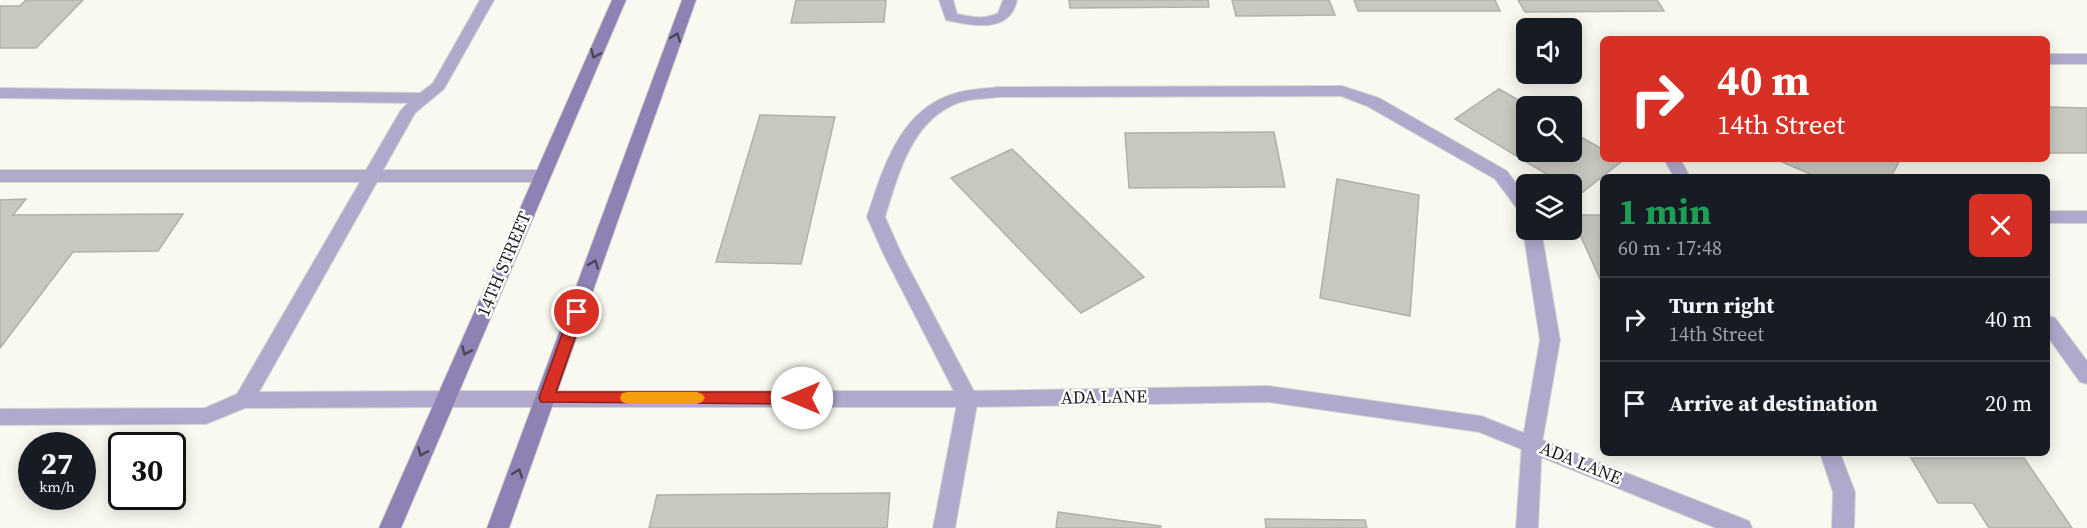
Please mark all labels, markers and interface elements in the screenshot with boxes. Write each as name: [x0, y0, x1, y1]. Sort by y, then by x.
map controls: [1516, 18, 1582, 240]
button: sound: [1516, 18, 1582, 84]
one-way arrow: [668, 32, 681, 43]
one-way arrow: [591, 47, 603, 58]
text: 40 m: [1717, 51, 1810, 109]
icon: right: [1618, 60, 1696, 138]
button: search: [1516, 96, 1582, 162]
text: 14th Street: [1717, 106, 1845, 143]
button: layers: [1516, 174, 1582, 240]
text: 1 min: [1618, 187, 1711, 236]
button: close: [1969, 194, 2032, 257]
street label: 14TH STREET: [470, 208, 537, 320]
text: 60 m · 17:48: [1618, 234, 1722, 262]
one-way arrow: [587, 259, 600, 270]
pin: [551, 286, 602, 337]
text: Turn right: [1669, 290, 1774, 320]
icon: arrive: [560, 295, 593, 328]
icon: right: [1618, 303, 1651, 336]
text: 40 m: [1985, 304, 2032, 334]
text: 14th Street: [1669, 320, 1764, 348]
one-way arrow: [462, 345, 474, 356]
position arrow: [770, 366, 834, 430]
street label: ADA LANE: [1061, 383, 1147, 410]
icon: arrive: [1618, 387, 1651, 420]
text: Arrive at destination: [1669, 388, 1878, 418]
text: 20 m: [1985, 388, 2032, 418]
speed limit sign: 30: [108, 432, 186, 510]
street label: ADA LANE: [1537, 435, 1626, 490]
text: 27: [41, 443, 73, 484]
one-way arrow: [418, 446, 430, 457]
one-way arrow: [511, 468, 524, 479]
text: km/h: [39, 476, 75, 497]

